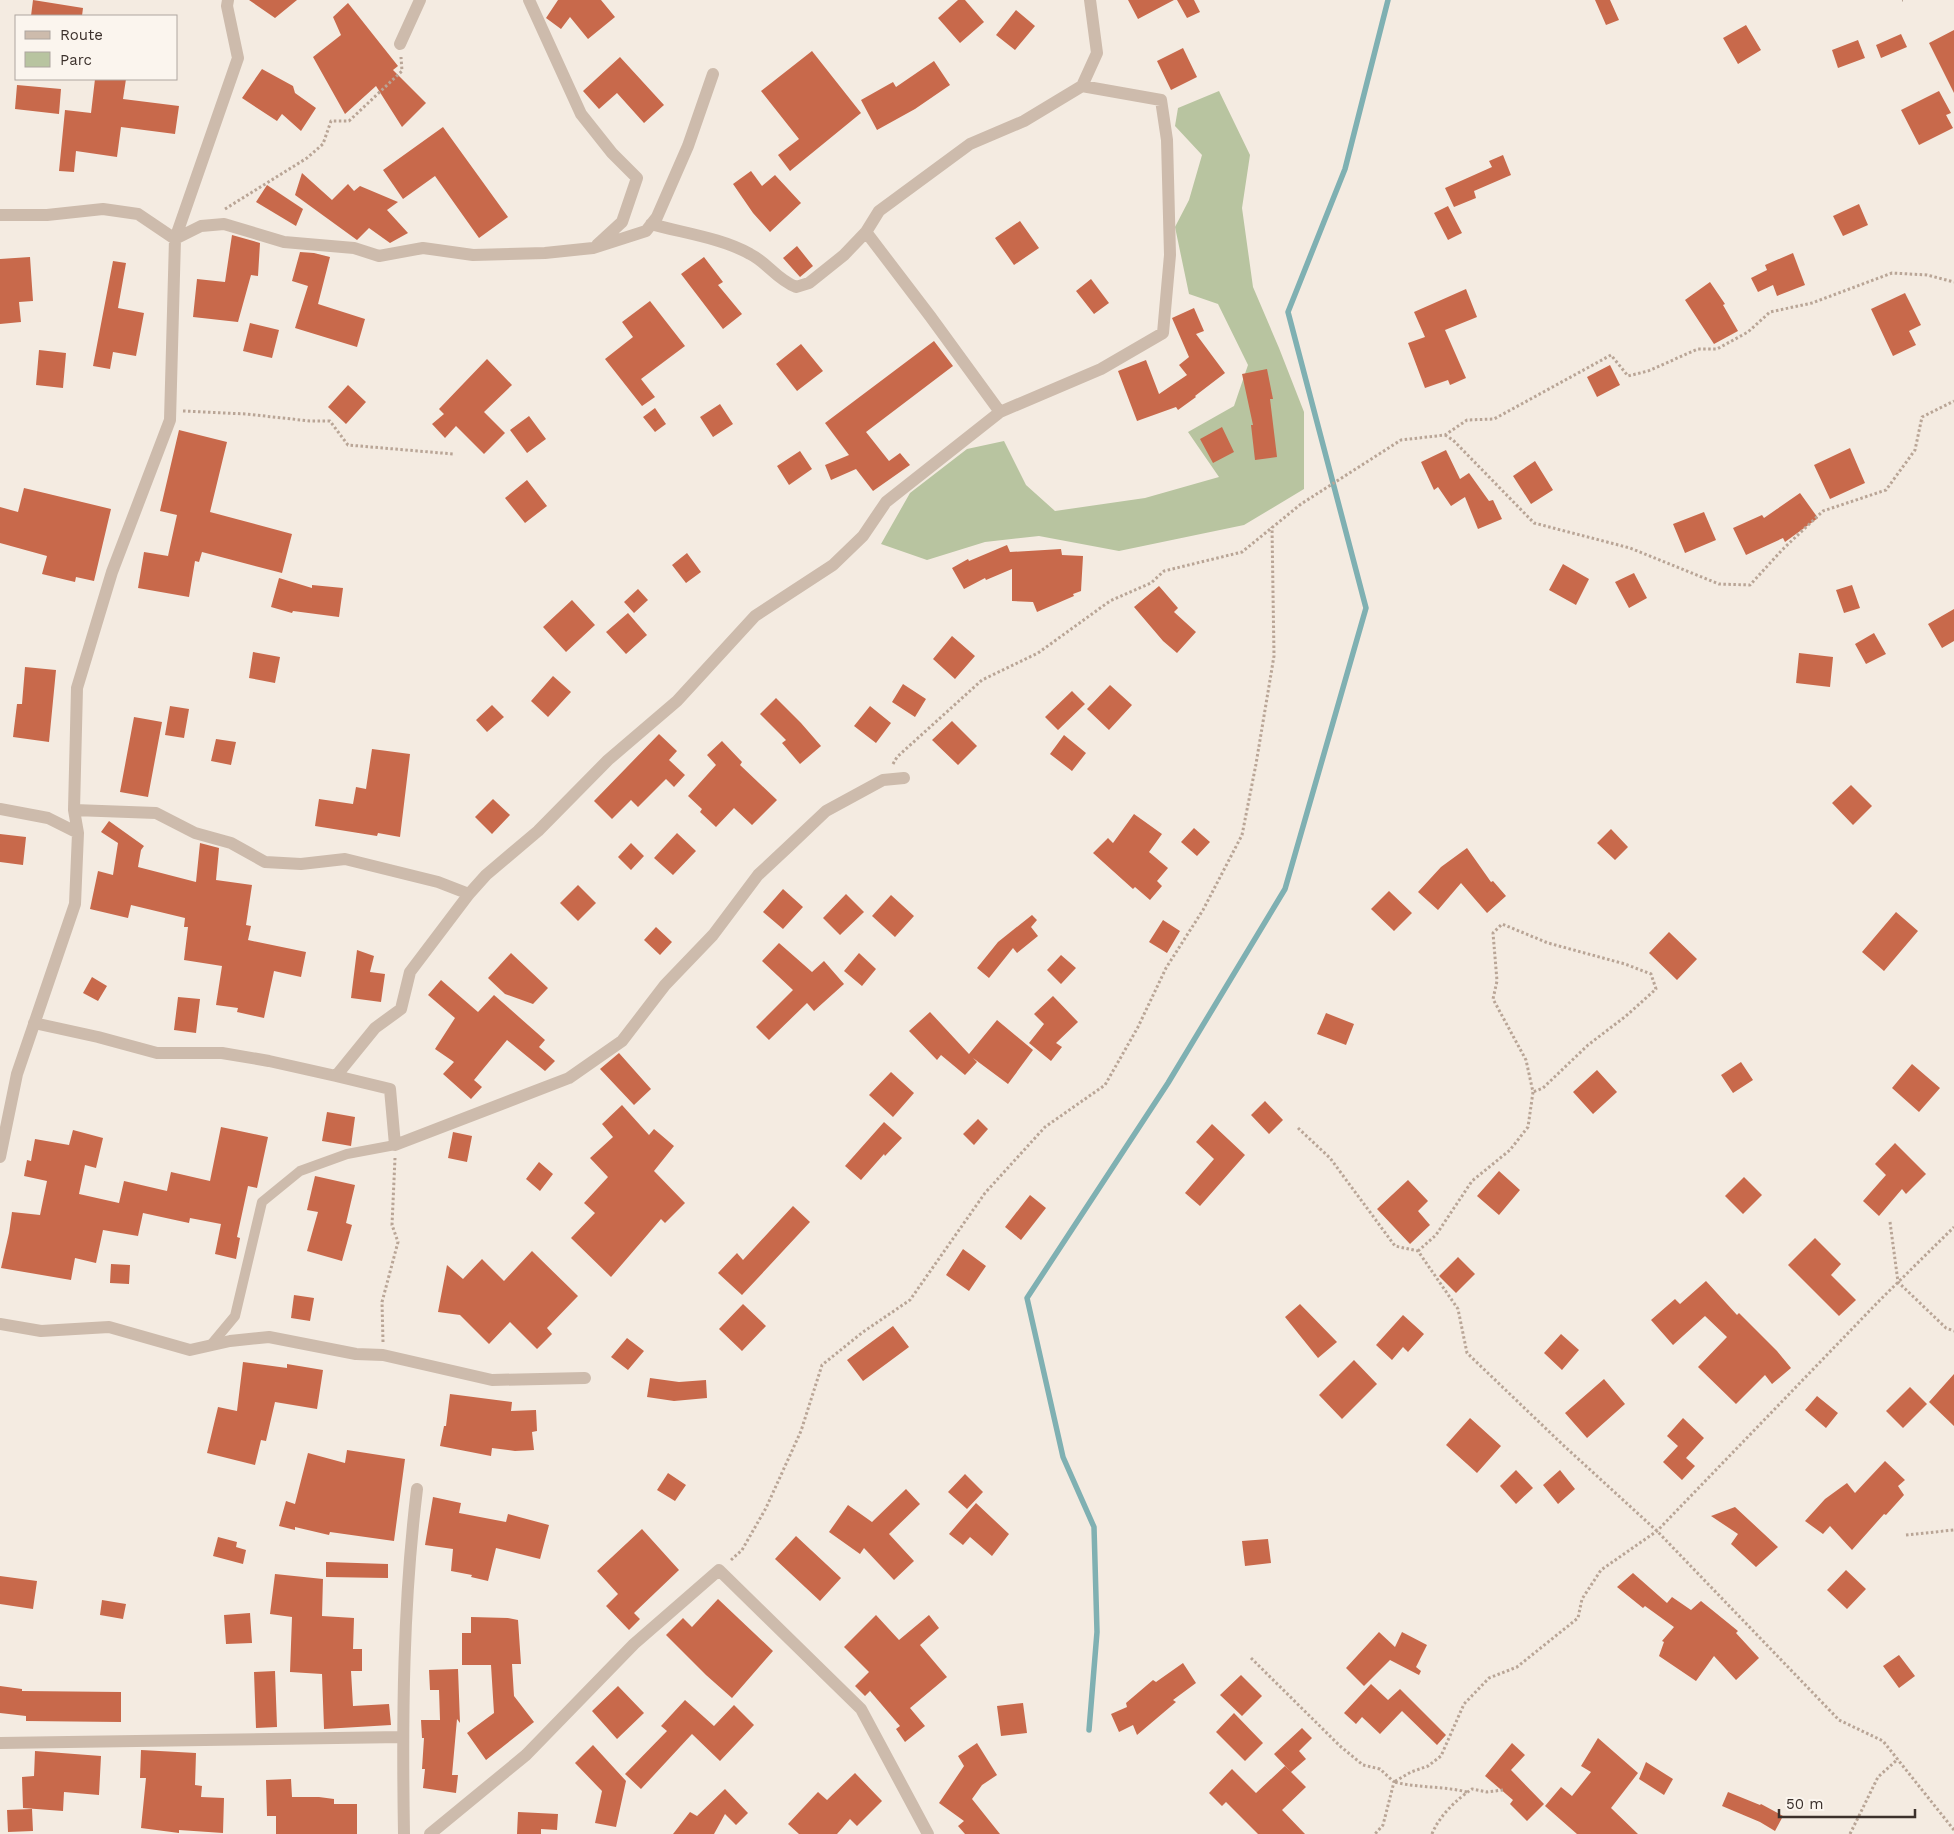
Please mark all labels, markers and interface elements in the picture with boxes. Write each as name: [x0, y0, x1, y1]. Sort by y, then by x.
legend: [15, 15, 178, 80]
text: Route: [60, 26, 103, 44]
text: Parc: [60, 51, 92, 69]
scale bar: [1779, 1786, 1915, 1818]
text: 50 m: [1786, 1795, 1823, 1813]

